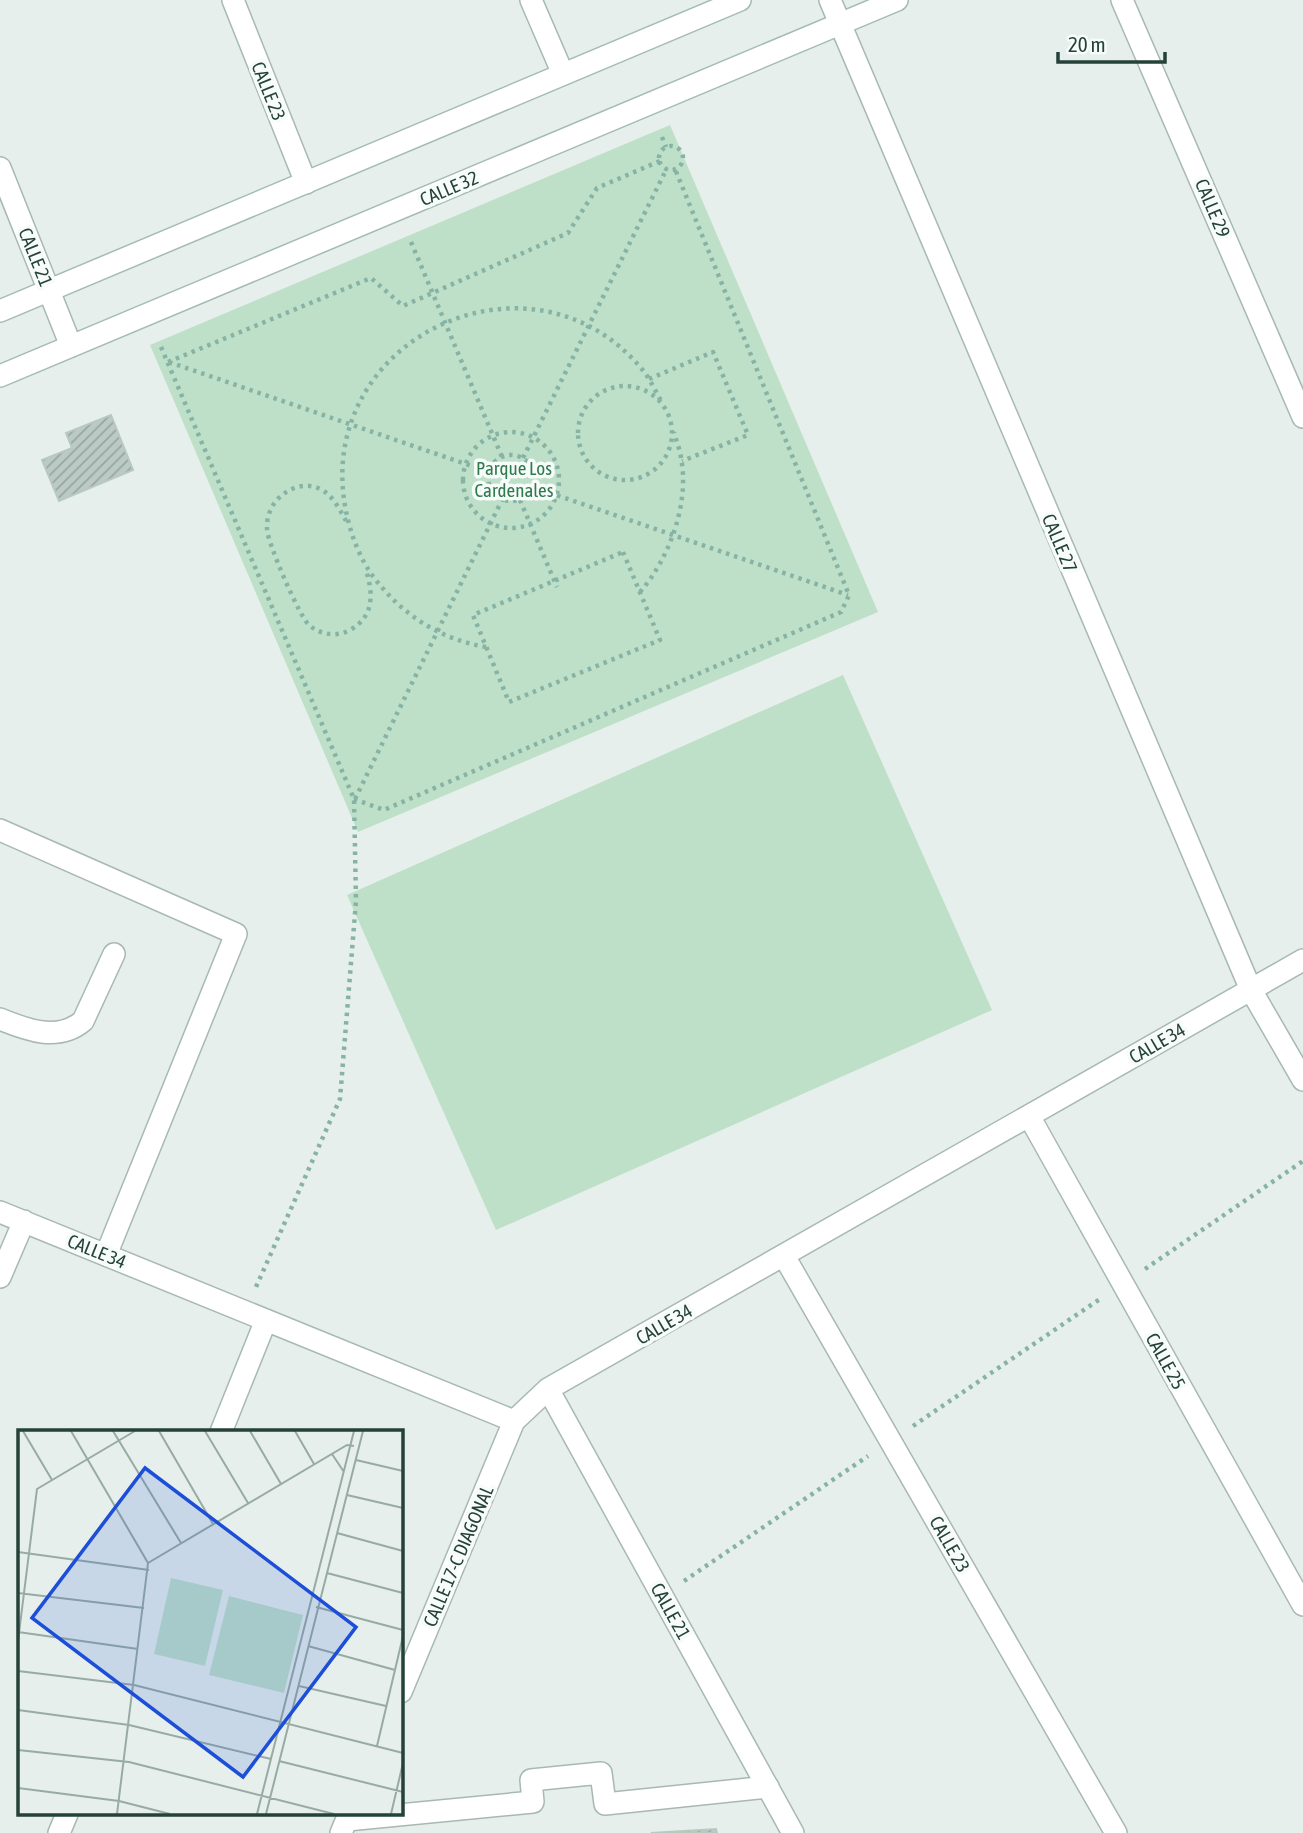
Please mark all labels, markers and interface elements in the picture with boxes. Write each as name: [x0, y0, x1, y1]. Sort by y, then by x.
scale bar: [1058, 21, 1165, 65]
text: 20 m: [1068, 32, 1106, 56]
street label: CALLE 23: [247, 59, 291, 123]
street label: CALLE 32: [417, 166, 481, 210]
street label: CALLE 29: [1191, 176, 1235, 240]
street label: CALLE 21: [14, 225, 58, 289]
park label: Parque Los Cardenales: [475, 457, 554, 501]
street label: CALLE 27: [1038, 511, 1082, 575]
street label: CALLE 34: [1125, 1018, 1189, 1068]
street label: CALLE 34: [65, 1229, 130, 1273]
street label: CALLE 34: [632, 1299, 696, 1349]
street label: CALLE 25: [1142, 1329, 1190, 1393]
inset map: [18, 1430, 402, 1815]
street label: CALLE 17-C DIAGONAL: [418, 1482, 498, 1630]
street label: CALLE 23: [925, 1512, 975, 1576]
street label: CALLE 21: [647, 1579, 695, 1643]

